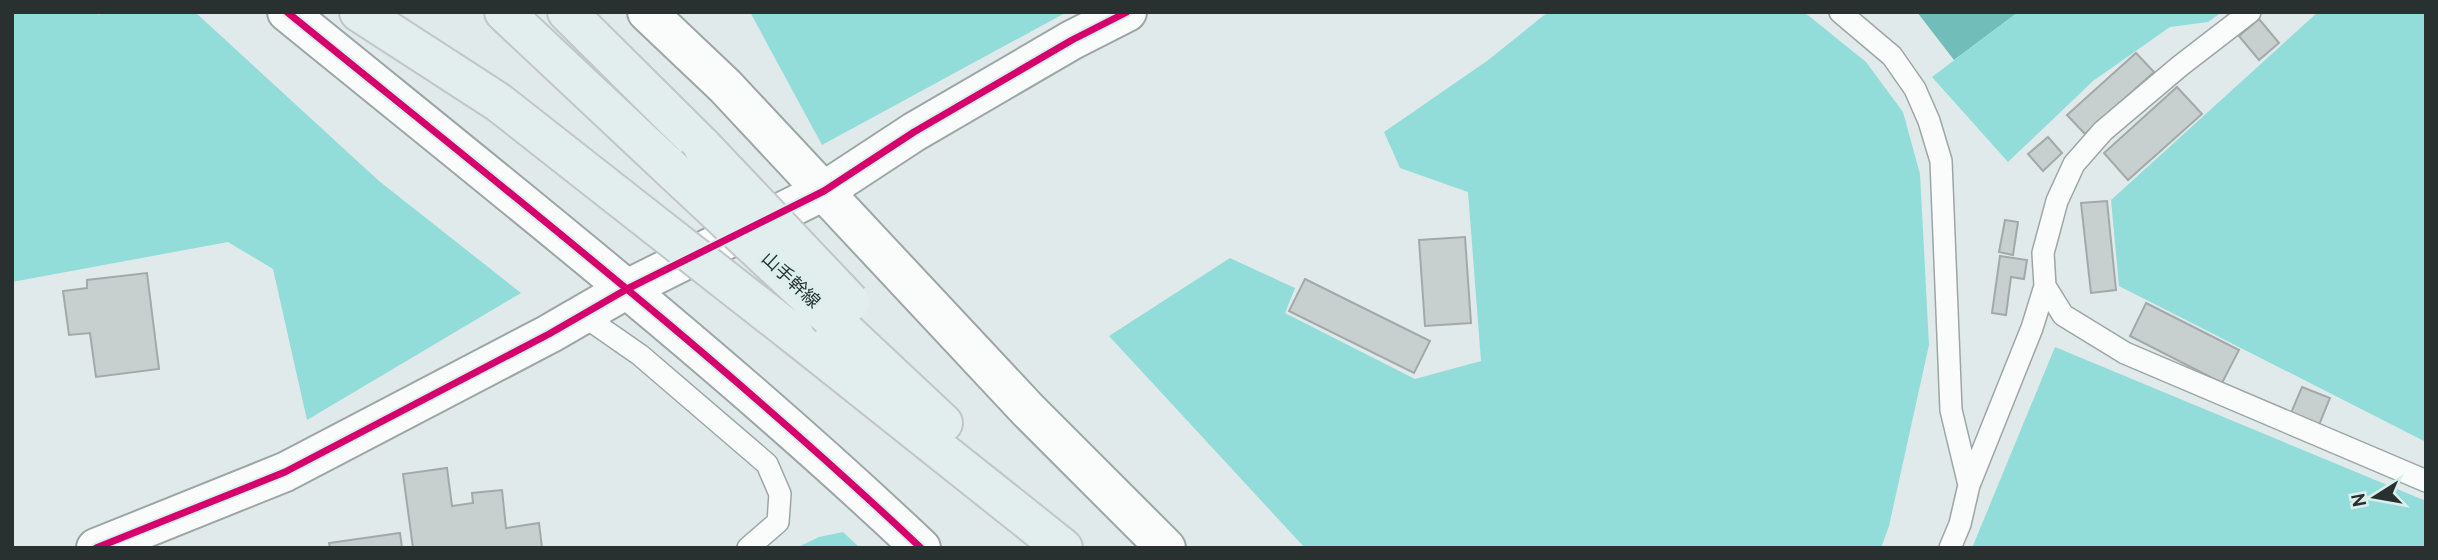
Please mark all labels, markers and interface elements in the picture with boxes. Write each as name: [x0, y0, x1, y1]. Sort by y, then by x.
street label: 山手幹線: [756, 248, 824, 314]
north arrow: [2340, 462, 2410, 532]
text: N: [2347, 491, 2373, 509]

